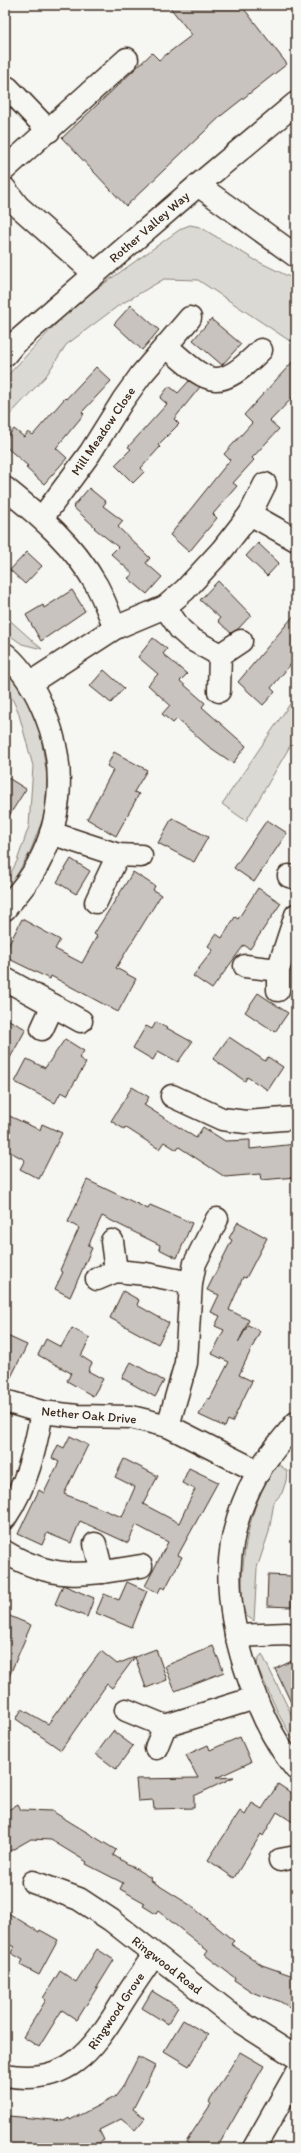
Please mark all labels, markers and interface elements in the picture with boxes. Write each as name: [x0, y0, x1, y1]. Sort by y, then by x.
street label: Rother Valley Way: [106, 188, 192, 266]
street label: Mill Meadow Close: [68, 384, 138, 478]
street label: Nether Oak Drive: [41, 1403, 137, 1427]
street label: Ringwood Road: [129, 1933, 205, 1997]
street label: Ringwood Grove: [85, 1969, 147, 2053]

